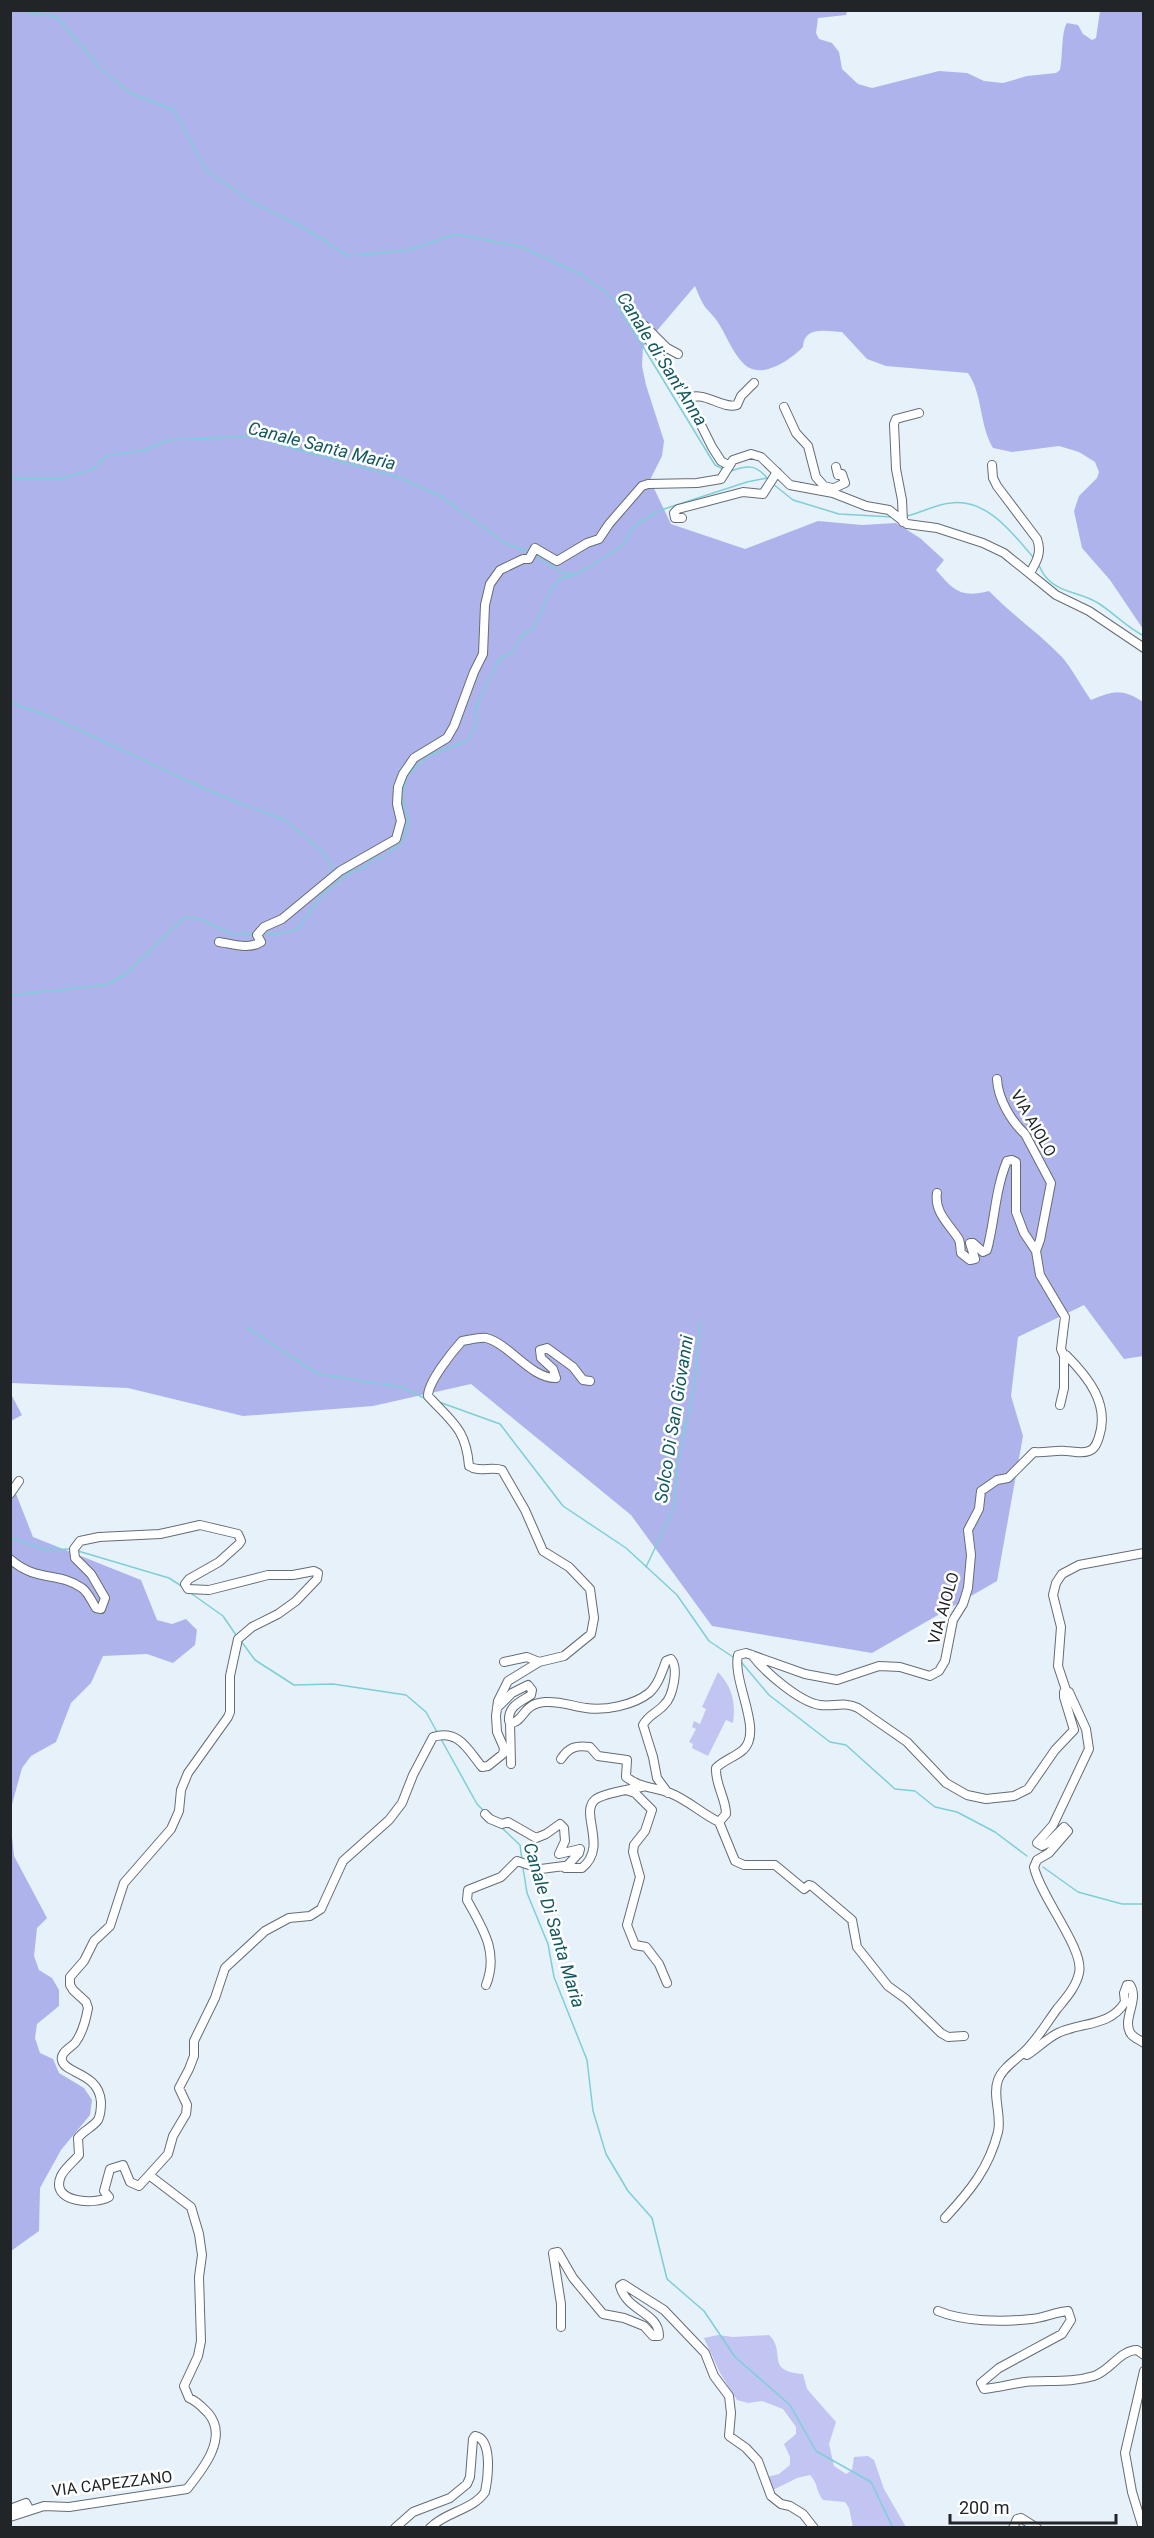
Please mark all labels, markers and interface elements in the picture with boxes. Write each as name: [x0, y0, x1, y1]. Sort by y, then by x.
water label: Canale di Sant'Anna: [613, 288, 712, 430]
water label: Canale Santa Maria: [246, 417, 398, 474]
street label: VIA AIOLO: [1007, 1086, 1060, 1160]
water label: Solco Di San Giovanni: [650, 1333, 697, 1504]
street label: VIA AIOLO: [924, 1570, 963, 1646]
water label: Canale Di Santa Maria: [519, 1840, 590, 2010]
street label: VIA CAPEZZANO: [51, 2467, 173, 2500]
scale bar: [950, 2487, 1116, 2525]
text: 200 m: [959, 2497, 1010, 2518]

